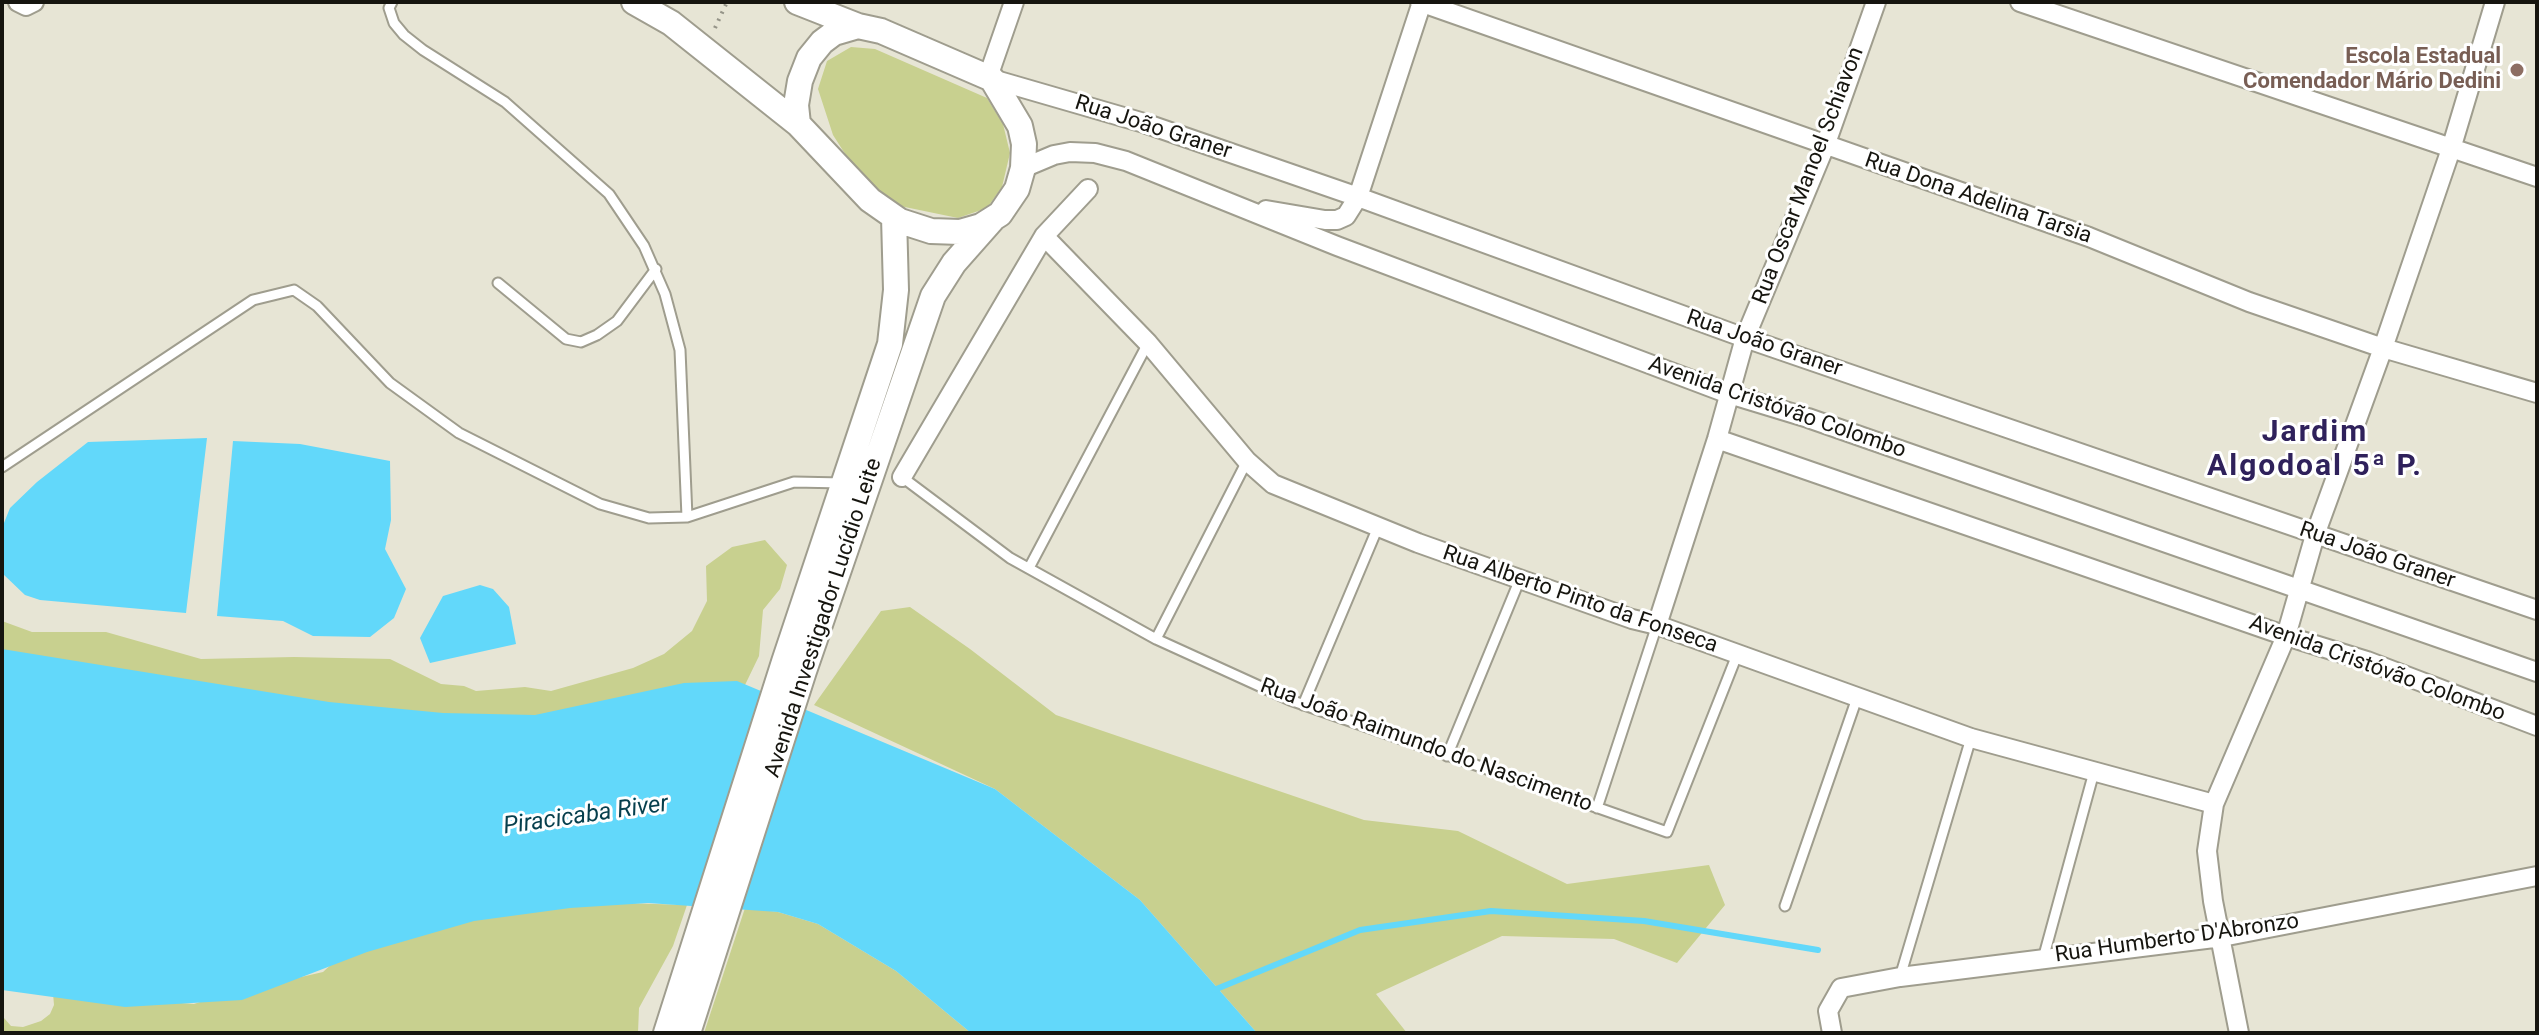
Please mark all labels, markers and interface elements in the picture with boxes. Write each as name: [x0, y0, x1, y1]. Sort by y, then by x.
street label: Rua Oscar Manoel Schiavon: [1748, 44, 1870, 308]
place label: Escola Estadual Comendador Mário Dedini: [2243, 44, 2501, 96]
marker: Escola Estadual Comendador Mário Dedini: [2508, 61, 2526, 79]
street label: Rua João Graner: [1071, 90, 1235, 166]
street label: Rua Dona Adelina Tarsia: [1861, 148, 2095, 250]
street label: Rua João Graner: [1683, 305, 1845, 383]
street label: Avenida Cristóvão Colombo: [1645, 351, 1909, 465]
district label: Jardim Algodoal 5ª P.: [2221, 415, 2409, 486]
street label: Avenida Investigador Lucídio Leite: [760, 455, 888, 781]
street label: Rua João Graner: [2296, 517, 2458, 595]
street label: Rua Alberto Pinto da Fonseca: [1439, 540, 1721, 660]
street label: Avenida Cristóvão Colombo: [2245, 610, 2509, 728]
street label: Rua João Raimundo do Nascimento: [1256, 673, 1596, 819]
water label: Piracicaba River: [502, 790, 670, 842]
street label: Rua Humberto D'Abronzo: [2053, 909, 2301, 969]

